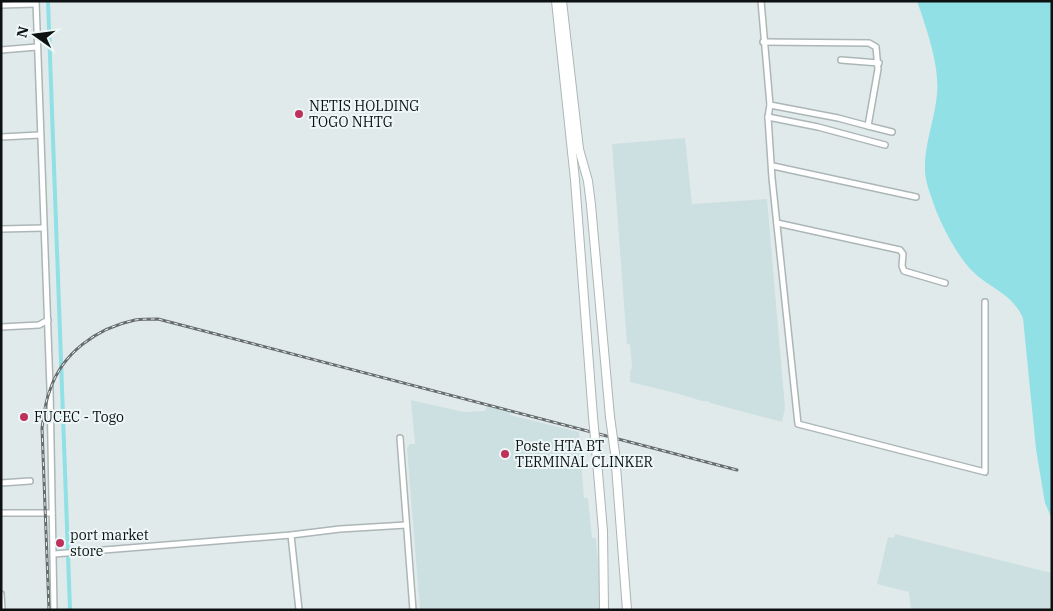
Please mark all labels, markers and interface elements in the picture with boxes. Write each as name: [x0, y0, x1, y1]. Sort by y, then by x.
north arrow: [10, 10, 60, 60]
text: N: [12, 24, 32, 39]
place label: NETIS HOLDING TOGO NHTG: [309, 97, 419, 131]
marker: NETIS HOLDING TOGO NHTG: [293, 108, 305, 120]
place label: FUCEC - Togo: [34, 408, 124, 426]
marker: FUCEC - Togo: [18, 411, 30, 423]
place label: Poste HTA BT TERMINAL CLINKER: [515, 437, 653, 471]
marker: Poste HTA BT TERMINAL CLINKER: [499, 448, 511, 460]
place label: port market store: [70, 526, 149, 560]
marker: port market store: [54, 537, 66, 549]

